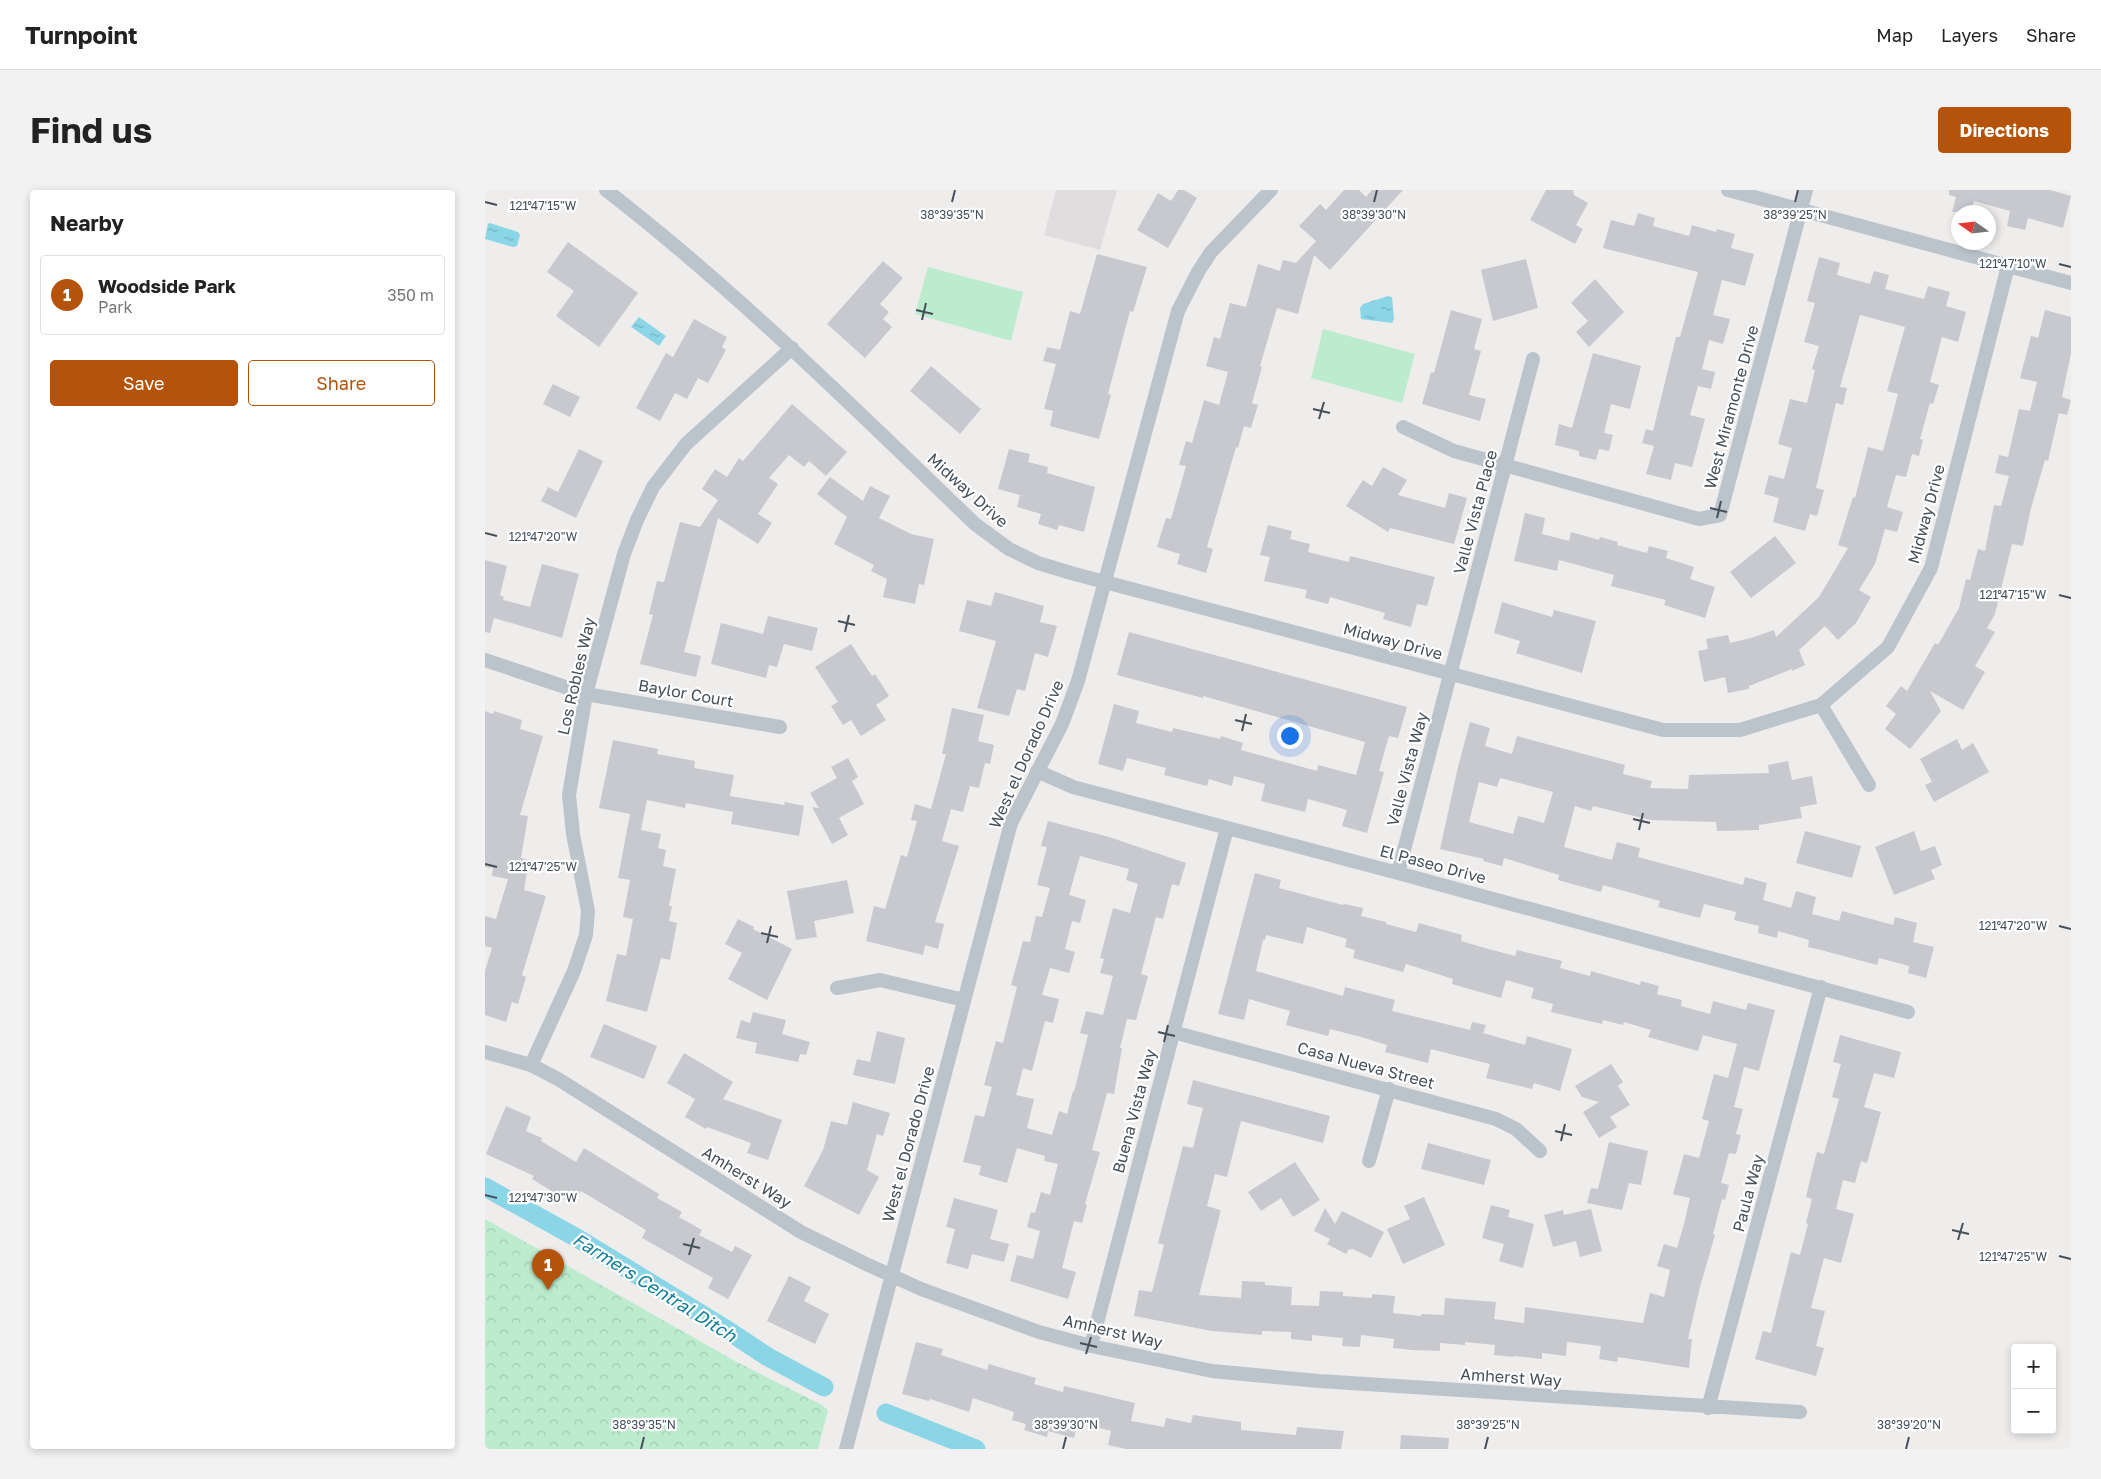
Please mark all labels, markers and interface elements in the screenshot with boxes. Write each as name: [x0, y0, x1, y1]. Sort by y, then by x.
text: Turnpoint: [25, 20, 138, 49]
text: Map: [1876, 24, 1913, 46]
text: Layers: [1941, 24, 1998, 46]
text: Share: [2026, 24, 2076, 46]
button: Directions: [1938, 107, 2071, 153]
text: Find us: [30, 109, 152, 151]
text: 121°47'15"W: [510, 198, 577, 213]
north arrow: [1951, 205, 1996, 250]
text: 38°39'35"N: [920, 207, 984, 222]
text: 38°39'30"N: [1342, 207, 1406, 222]
text: 38°39'25"N: [1763, 207, 1827, 222]
text: Nearby: [50, 210, 124, 236]
text: 121°47'10"W: [1979, 256, 2047, 271]
text: Woodside Park: [98, 274, 236, 297]
text: 1: [63, 285, 71, 305]
text: 350 m: [387, 285, 434, 305]
text: Park: [98, 297, 133, 317]
street label: West Miramonte Drive: [1699, 323, 1763, 491]
button: Save: [50, 360, 238, 406]
button: Share: [248, 360, 435, 406]
street label: Midway Drive: [923, 448, 1013, 532]
street label: Valle Vista Place: [1449, 448, 1501, 576]
street label: Midway Drive: [1903, 462, 1949, 566]
text: 121°47'20"W: [509, 529, 578, 544]
text: 121°47'15"W: [1980, 587, 2047, 602]
street label: Los Robles Way: [553, 615, 599, 737]
street label: Midway Drive: [1341, 618, 1445, 664]
street label: Baylor Court: [637, 675, 735, 711]
street label: West el Dorado Drive: [984, 677, 1068, 831]
street label: Valle Vista Way: [1382, 710, 1432, 828]
your location: [1277, 723, 1303, 749]
street label: El Paseo Drive: [1378, 840, 1488, 888]
text: 121°47'25"W: [509, 859, 577, 874]
text: 121°47'20"W: [1979, 918, 2048, 933]
street label: Casa Nueva Street: [1295, 1037, 1437, 1093]
street label: Buena Vista Way: [1108, 1047, 1160, 1175]
street label: West el Dorado Drive: [878, 1064, 938, 1224]
street label: Amherst Way: [699, 1142, 795, 1212]
street label: Paula Way: [1728, 1152, 1768, 1234]
text: 121°47'30"W: [509, 1190, 578, 1205]
water label: Farmers Central Ditch: [569, 1228, 742, 1347]
pin: 1: [532, 1249, 564, 1290]
text: 121°47'25"W: [1979, 1249, 2047, 1264]
street label: Amherst Way: [1061, 1310, 1165, 1352]
map controls: [2011, 1344, 2056, 1434]
button: +: [2011, 1344, 2056, 1389]
street label: Amherst Way: [1460, 1363, 1562, 1391]
button: −: [2011, 1389, 2056, 1434]
text: 38°39'35"N: [612, 1417, 676, 1432]
text: 38°39'30"N: [1034, 1417, 1098, 1432]
text: 38°39'25"N: [1456, 1417, 1520, 1432]
text: 38°39'20"N: [1877, 1417, 1941, 1432]

